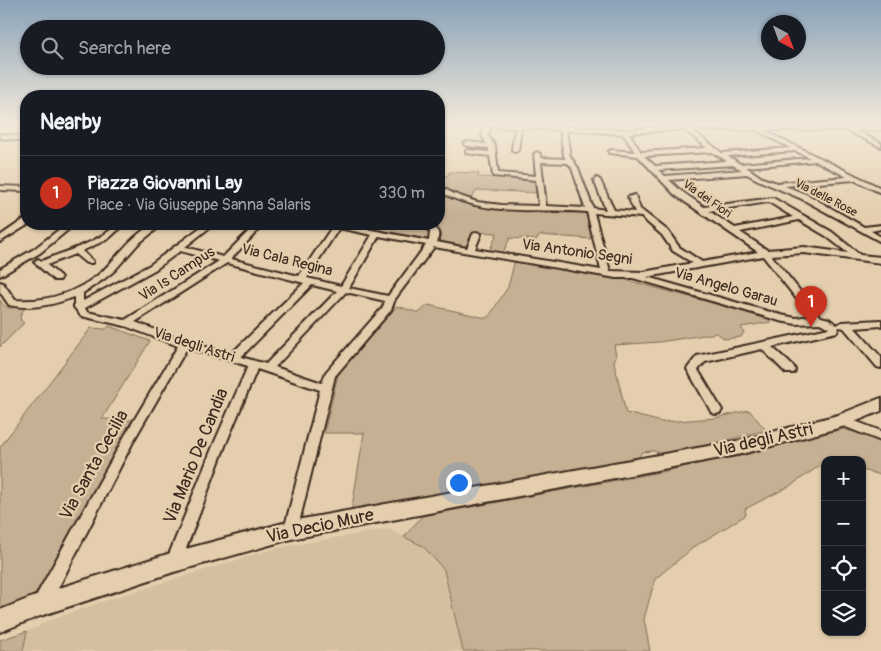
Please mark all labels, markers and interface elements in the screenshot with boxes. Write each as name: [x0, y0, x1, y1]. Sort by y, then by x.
north arrow: [761, 15, 806, 60]
search box: [20, 20, 445, 75]
icon: search: [38, 34, 66, 62]
text: Search here: [78, 36, 171, 60]
text: Nearby: [40, 109, 101, 136]
text: Piazza Giovanni Lay: [87, 171, 242, 195]
street label: Via delle Rose: [792, 176, 860, 220]
street label: Via dei Fiori: [680, 177, 734, 221]
text: 1: [53, 183, 59, 203]
text: 330 m: [379, 183, 425, 203]
text: Place · Via Giuseppe Sanna Salaris: [87, 195, 311, 215]
street label: Via Antonio Segni: [521, 235, 634, 269]
street label: Via Cala Regina: [239, 239, 335, 281]
street label: Via Is Campus: [135, 242, 219, 306]
street label: Via Angelo Garau: [672, 263, 780, 311]
pin: 1: [795, 286, 827, 327]
street label: Via degli Astri: [151, 323, 237, 367]
street label: Via Mario De Candia: [158, 385, 234, 527]
street label: Via Santa Cecilia: [54, 406, 134, 524]
street label: Via degli Astri: [711, 417, 815, 463]
map controls: [821, 456, 866, 636]
button: +: [821, 456, 866, 501]
your location: [446, 470, 472, 496]
button: −: [821, 501, 866, 546]
street label: Via Decio Mure: [264, 503, 376, 549]
button: locate: [821, 546, 866, 591]
button: layers: [821, 591, 866, 636]

